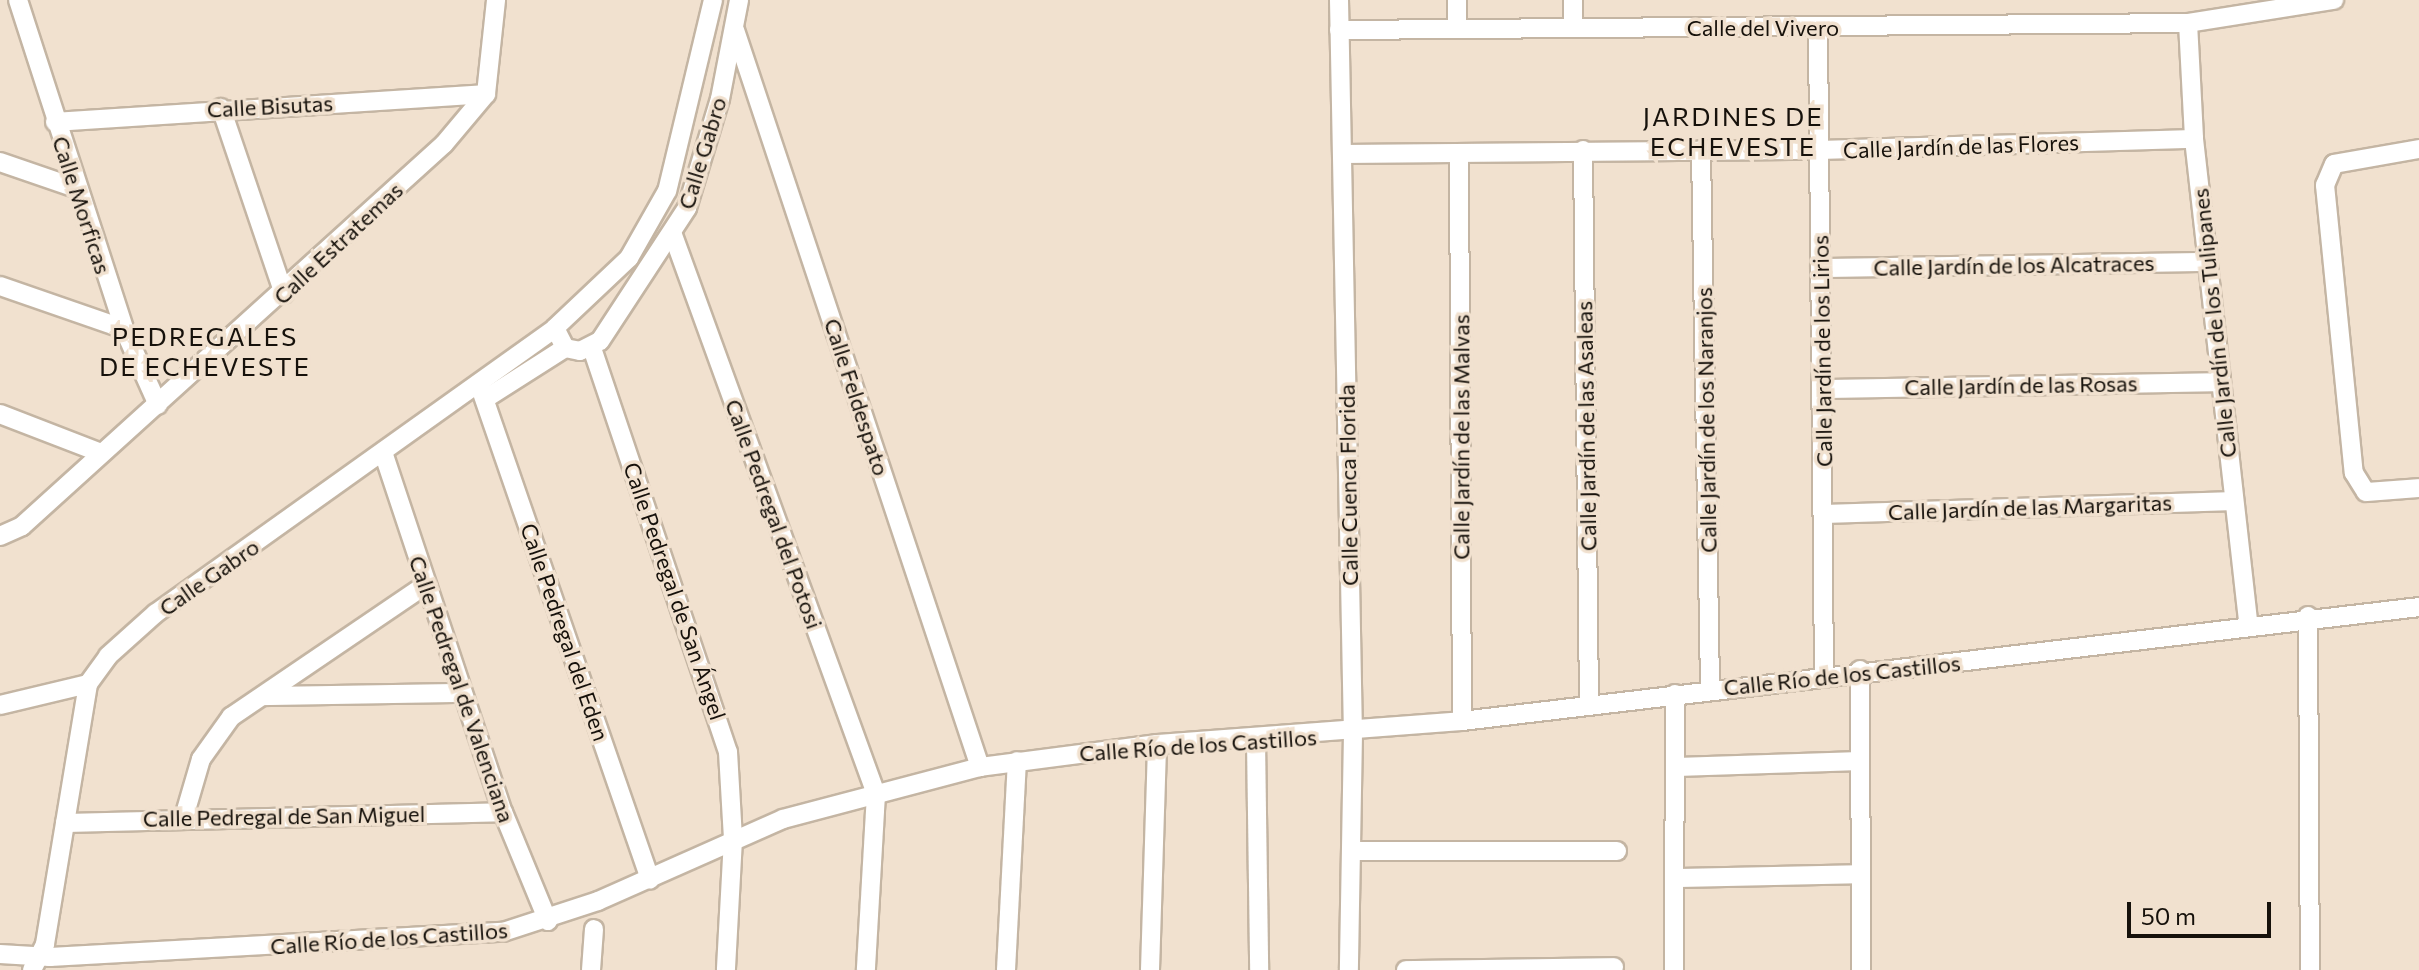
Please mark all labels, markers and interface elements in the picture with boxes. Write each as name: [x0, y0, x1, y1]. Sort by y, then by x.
street label: Calle del Vivero: [1687, 15, 1839, 41]
street label: Calle Bisutas: [206, 90, 334, 122]
street label: Calle Gabro: [672, 94, 732, 212]
district label: JARDINES DE ECHEVESTE: [1642, 100, 1824, 162]
street label: Calle Jardín de las Flores: [1842, 129, 2080, 163]
street label: Calle Morficas: [47, 133, 117, 277]
street label: Calle Estratemas: [268, 176, 408, 310]
street label: Calle Jardín de los Tulipanes: [2187, 187, 2241, 459]
street label: Calle Jardín de los Lirios: [1807, 235, 1837, 467]
street label: Calle Jardín de los Alcatraces: [1873, 249, 2155, 281]
street label: Calle Jardín de los Naranjos: [1690, 287, 1722, 553]
street label: Calle Jardín de las Asaleas: [1571, 301, 1601, 551]
street label: Calle Jardín de las Malvas: [1448, 314, 1474, 560]
street label: Calle Feldespato: [819, 315, 895, 479]
district label: PEDREGALES DE ECHEVESTE: [99, 320, 311, 382]
street label: Calle Jardín de las Rosas: [1904, 370, 2138, 400]
street label: Calle Cuenca Florida: [1333, 384, 1363, 586]
street label: Calle Pedregal del Potosi: [720, 396, 828, 632]
street label: Calle Pedregal de San Ángel: [618, 459, 732, 723]
street label: Calle Jardín de las Margaritas: [1887, 489, 2173, 525]
street label: Calle Pedregal del Eden: [515, 520, 615, 744]
street label: Calle Gabro: [154, 533, 264, 621]
street label: Calle Pedregal de Valenciana: [404, 552, 520, 826]
street label: Calle Río de los Castillos: [1722, 649, 1962, 701]
street label: Calle Río de los Castillos: [1078, 724, 1318, 766]
street label: Calle Pedregal de San Miguel: [143, 800, 425, 832]
scale bar: [2131, 886, 2275, 936]
text: 50 m: [2141, 901, 2196, 930]
street label: Calle Río de los Castillos: [269, 917, 509, 959]

